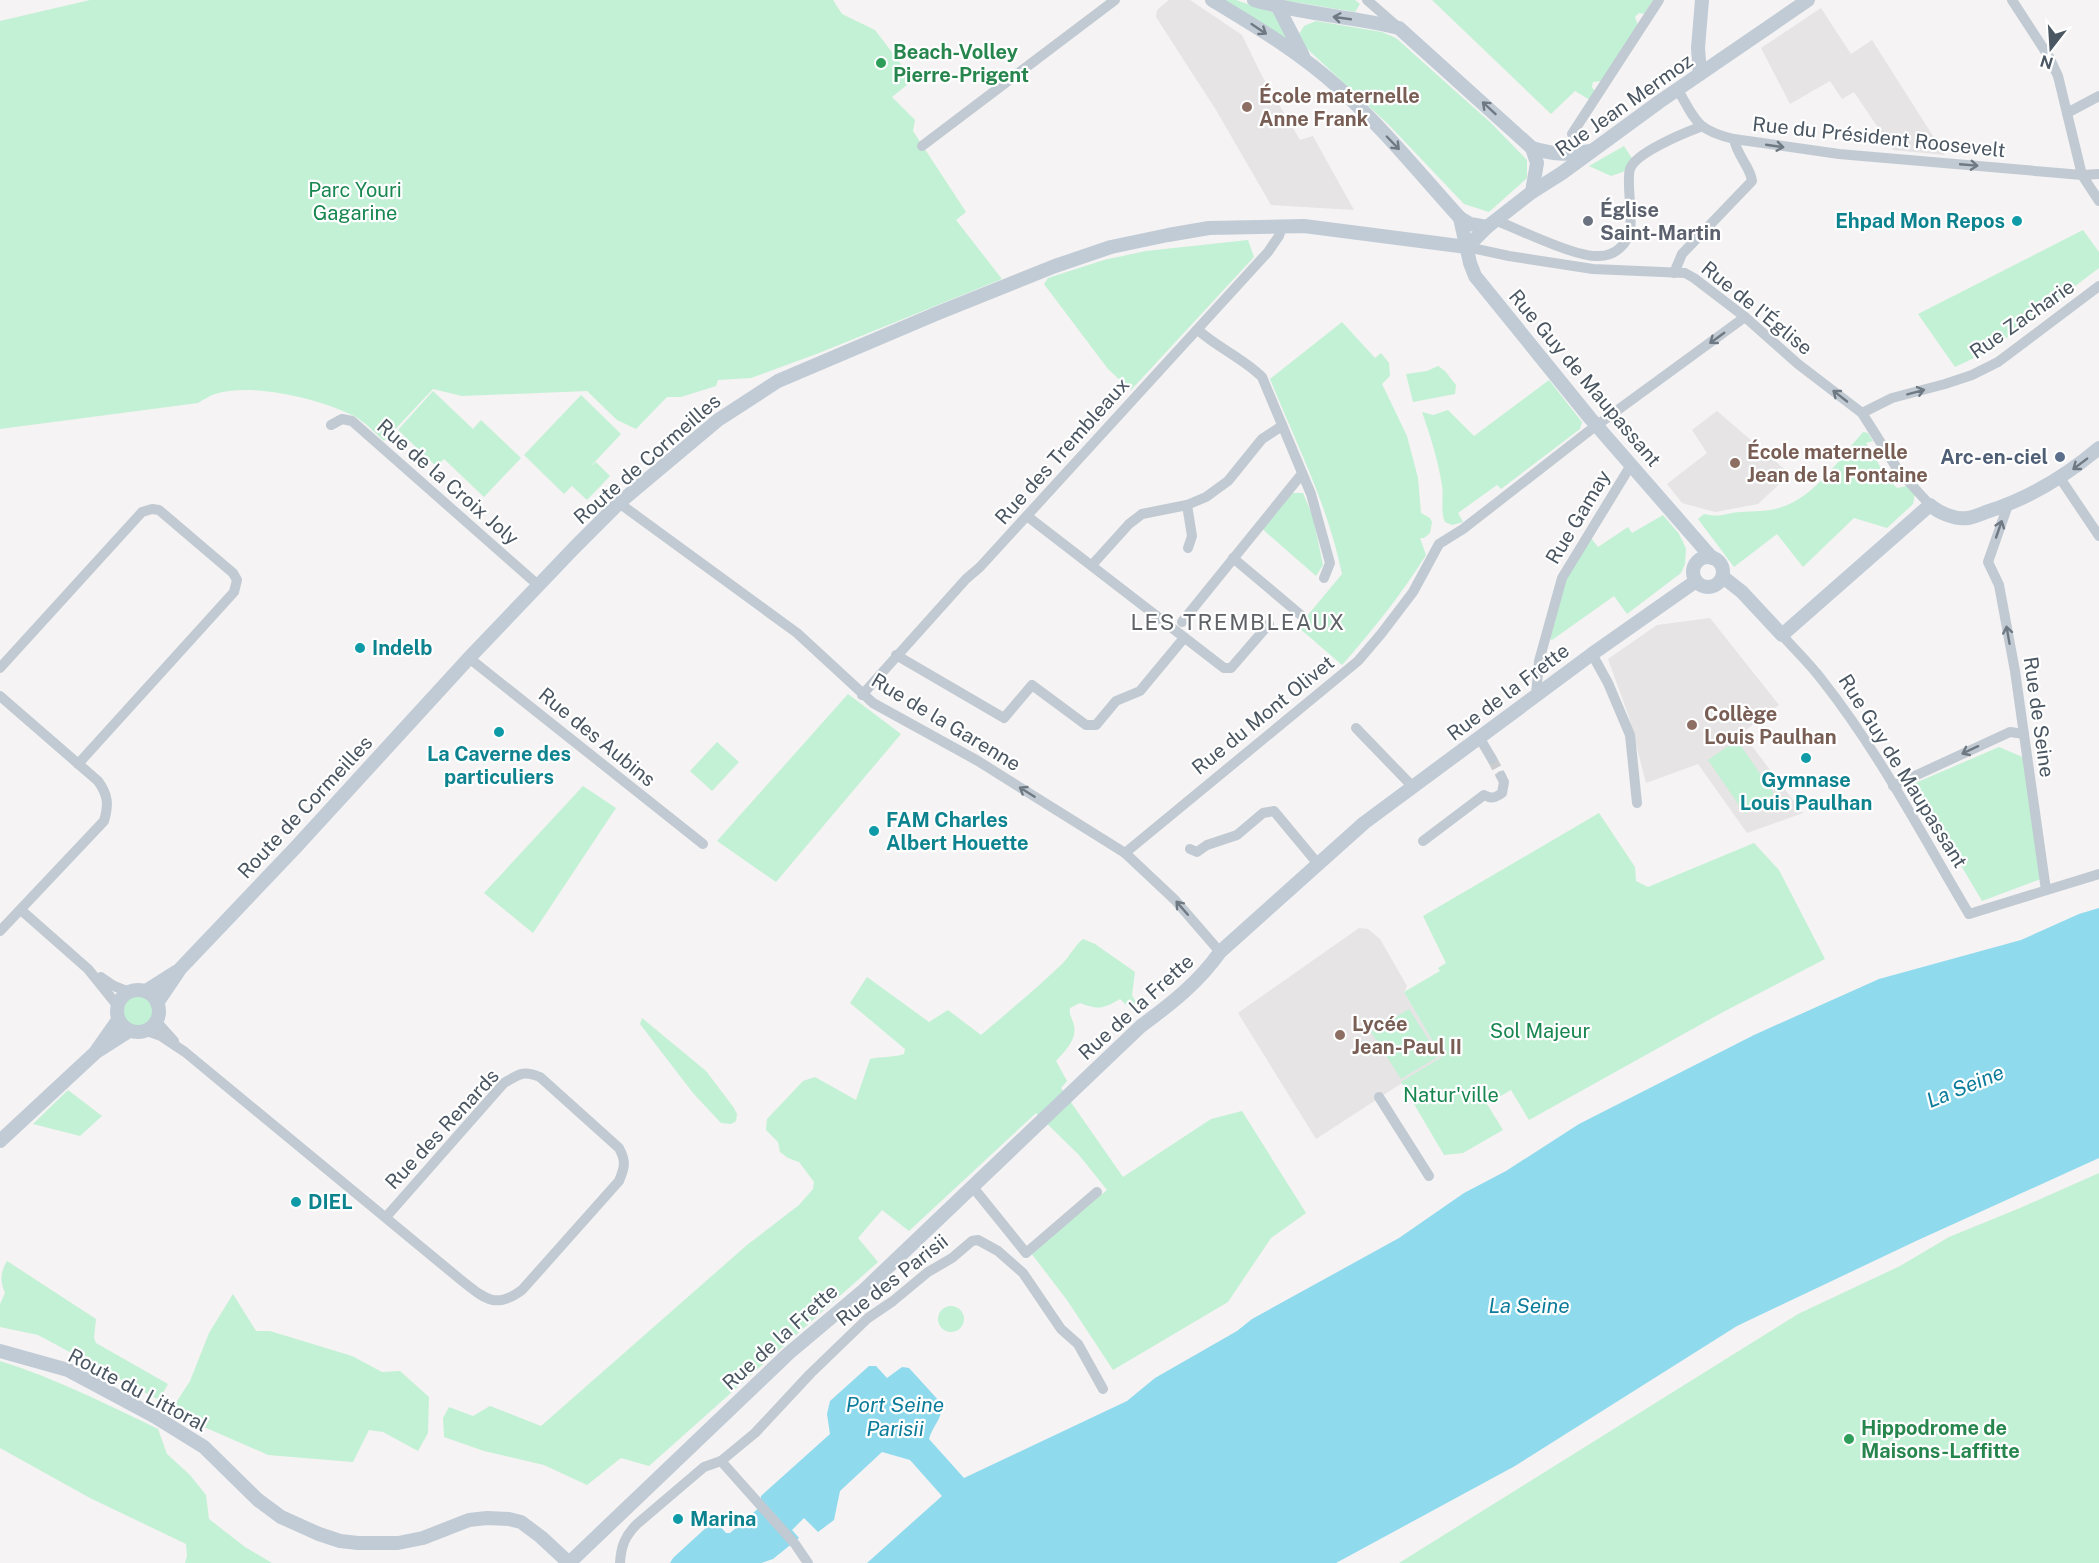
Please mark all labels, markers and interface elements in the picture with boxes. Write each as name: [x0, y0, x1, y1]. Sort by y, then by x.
one-way arrow: [1332, 13, 1352, 24]
north arrow: [2021, 18, 2081, 78]
one-way arrow: [1250, 23, 1266, 35]
place label: Beach-Volley Pierre-Prigent: [893, 40, 1029, 87]
street label: Rue Jean Mermoz: [1551, 49, 1697, 161]
text: N: [2038, 51, 2056, 73]
marker: Beach-Volley Pierre-Prigent: [874, 56, 888, 70]
place label: École maternelle Anne Frank: [1259, 83, 1420, 131]
marker: École maternelle Anne Frank: [1240, 100, 1254, 114]
one-way arrow: [1482, 102, 1497, 116]
street label: Rue du Président Roosevelt: [1751, 112, 2007, 162]
one-way arrow: [1385, 135, 1399, 150]
one-way arrow: [1765, 140, 1785, 151]
one-way arrow: [1959, 160, 1979, 171]
park label: Parc Youri Gagarine: [308, 178, 402, 225]
place label: Église Saint-Martin: [1600, 197, 1721, 245]
place label: Ehpad Mon Repos: [1835, 209, 2005, 233]
marker: Église Saint-Martin: [1581, 214, 1595, 228]
marker: Ehpad Mon Repos: [2010, 214, 2024, 228]
street label: Rue de l'Église: [1697, 255, 1818, 360]
street label: Rue Zacharie: [1965, 274, 2079, 364]
street label: Rue Guy de Maupassant: [1504, 285, 1666, 471]
one-way arrow: [1710, 331, 1726, 344]
street label: Rue des Trembleaux: [990, 373, 1134, 529]
one-way arrow: [1906, 385, 1925, 397]
street label: Route de Cormeilles: [569, 389, 725, 529]
one-way arrow: [1832, 390, 1848, 403]
street label: Rue de la Croix Joly: [372, 414, 524, 550]
place label: École maternelle Jean de la Fontaine: [1747, 439, 1928, 487]
place label: Arc-en-ciel: [1940, 445, 2048, 469]
marker: Arc-en-ciel: [2053, 450, 2067, 464]
marker: École maternelle Jean de la Fontaine: [1728, 456, 1742, 470]
one-way arrow: [2072, 457, 2088, 470]
street label: Rue Gamay: [1541, 465, 1616, 568]
one-way arrow: [1995, 520, 2006, 539]
district label: LES TREMBLEAUX: [1130, 609, 1346, 635]
one-way arrow: [2002, 626, 2013, 645]
place label: Indelb: [372, 636, 432, 660]
street label: Rue de la Frette: [1442, 638, 1574, 746]
marker: Indelb: [353, 641, 367, 655]
street label: Rue du Mont Olivet: [1187, 650, 1339, 780]
street label: Rue de Seine: [2019, 655, 2059, 779]
street label: Rue de la Garenne: [867, 668, 1025, 776]
street label: Rue Guy de Maupassant: [1833, 670, 1973, 872]
street label: Rue des Aubins: [534, 683, 660, 791]
place label: Collège Louis Paulhan: [1704, 702, 1837, 749]
marker: Collège Louis Paulhan: [1685, 718, 1699, 732]
marker: La Caverne des particuliers: [492, 725, 506, 739]
street label: Route de Cormeilles: [233, 731, 377, 883]
place label: La Caverne des particuliers: [427, 742, 571, 789]
one-way arrow: [1961, 745, 1979, 757]
marker: Gymnase Louis Paulhan: [1799, 751, 1813, 765]
place label: Gymnase Louis Paulhan: [1740, 768, 1872, 815]
one-way arrow: [1019, 786, 1035, 798]
place label: FAM Charles Albert Houette: [886, 808, 1029, 855]
marker: FAM Charles Albert Houette: [867, 824, 881, 838]
one-way arrow: [1175, 901, 1189, 916]
street label: Rue de la Frette: [1073, 949, 1199, 1065]
place label: Lycée Jean-Paul II: [1352, 1012, 1462, 1059]
park label: Sol Majeur: [1490, 1019, 1590, 1043]
marker: Lycée Jean-Paul II: [1333, 1028, 1347, 1042]
water label: La Seine: [1923, 1059, 2007, 1113]
street label: Rue des Renards: [380, 1064, 504, 1194]
park label: Natur'ville: [1403, 1083, 1499, 1107]
place label: DIEL: [308, 1190, 353, 1214]
marker: DIEL: [289, 1195, 303, 1209]
street label: Rue des Parisii: [831, 1229, 953, 1331]
street label: Rue de la Frette: [717, 1279, 843, 1395]
water label: La Seine: [1488, 1293, 1570, 1318]
street label: Route du Littoral: [64, 1343, 212, 1437]
water label: Port Seine Parisii: [846, 1392, 944, 1441]
place label: Hippodrome de Maisons-Laffitte: [1861, 1416, 2020, 1463]
marker: Hippodrome de Maisons-Laffitte: [1842, 1432, 1856, 1446]
place label: Marina: [690, 1507, 756, 1531]
marker: Marina: [671, 1512, 685, 1526]

